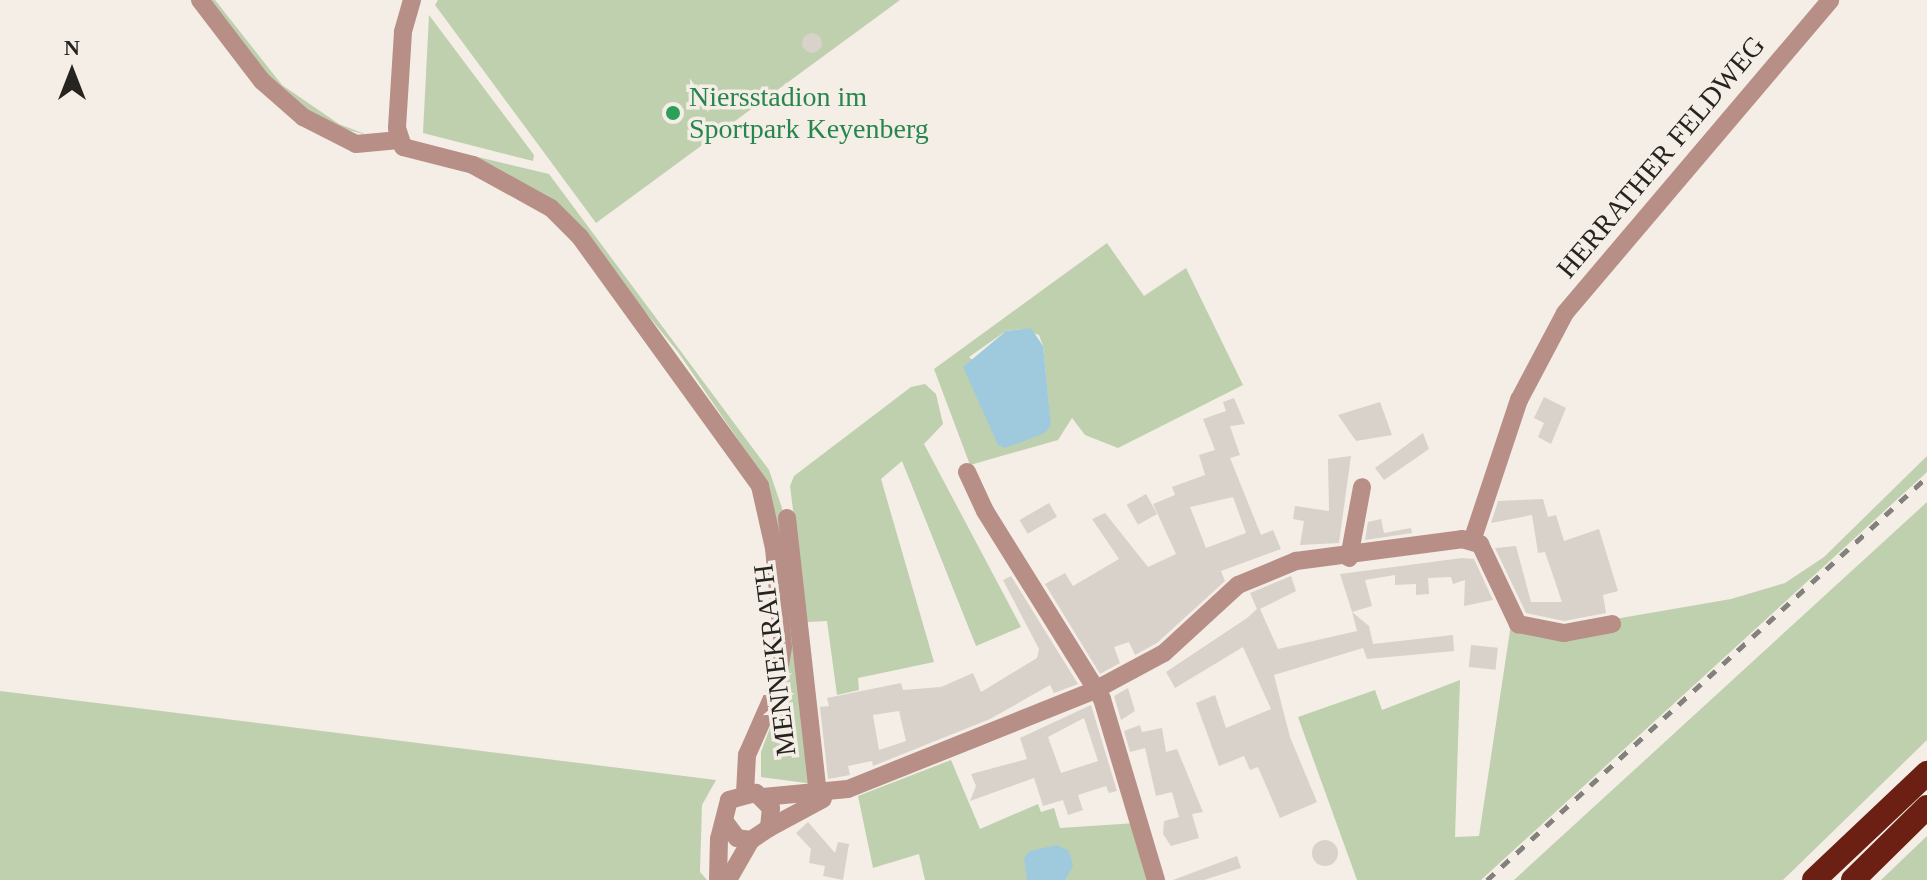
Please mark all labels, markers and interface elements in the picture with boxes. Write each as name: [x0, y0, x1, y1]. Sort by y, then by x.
street label: HERRATHER FELDWEG: [1550, 29, 1772, 285]
north arrow: [32, 32, 112, 112]
text: N: [64, 35, 80, 60]
place label: Niersstadion im Sportpark Keyenberg: [689, 80, 929, 146]
marker: Niersstadion im Sportpark Keyenberg: [664, 104, 682, 122]
street label: MENNEKRATH: [747, 562, 803, 758]

